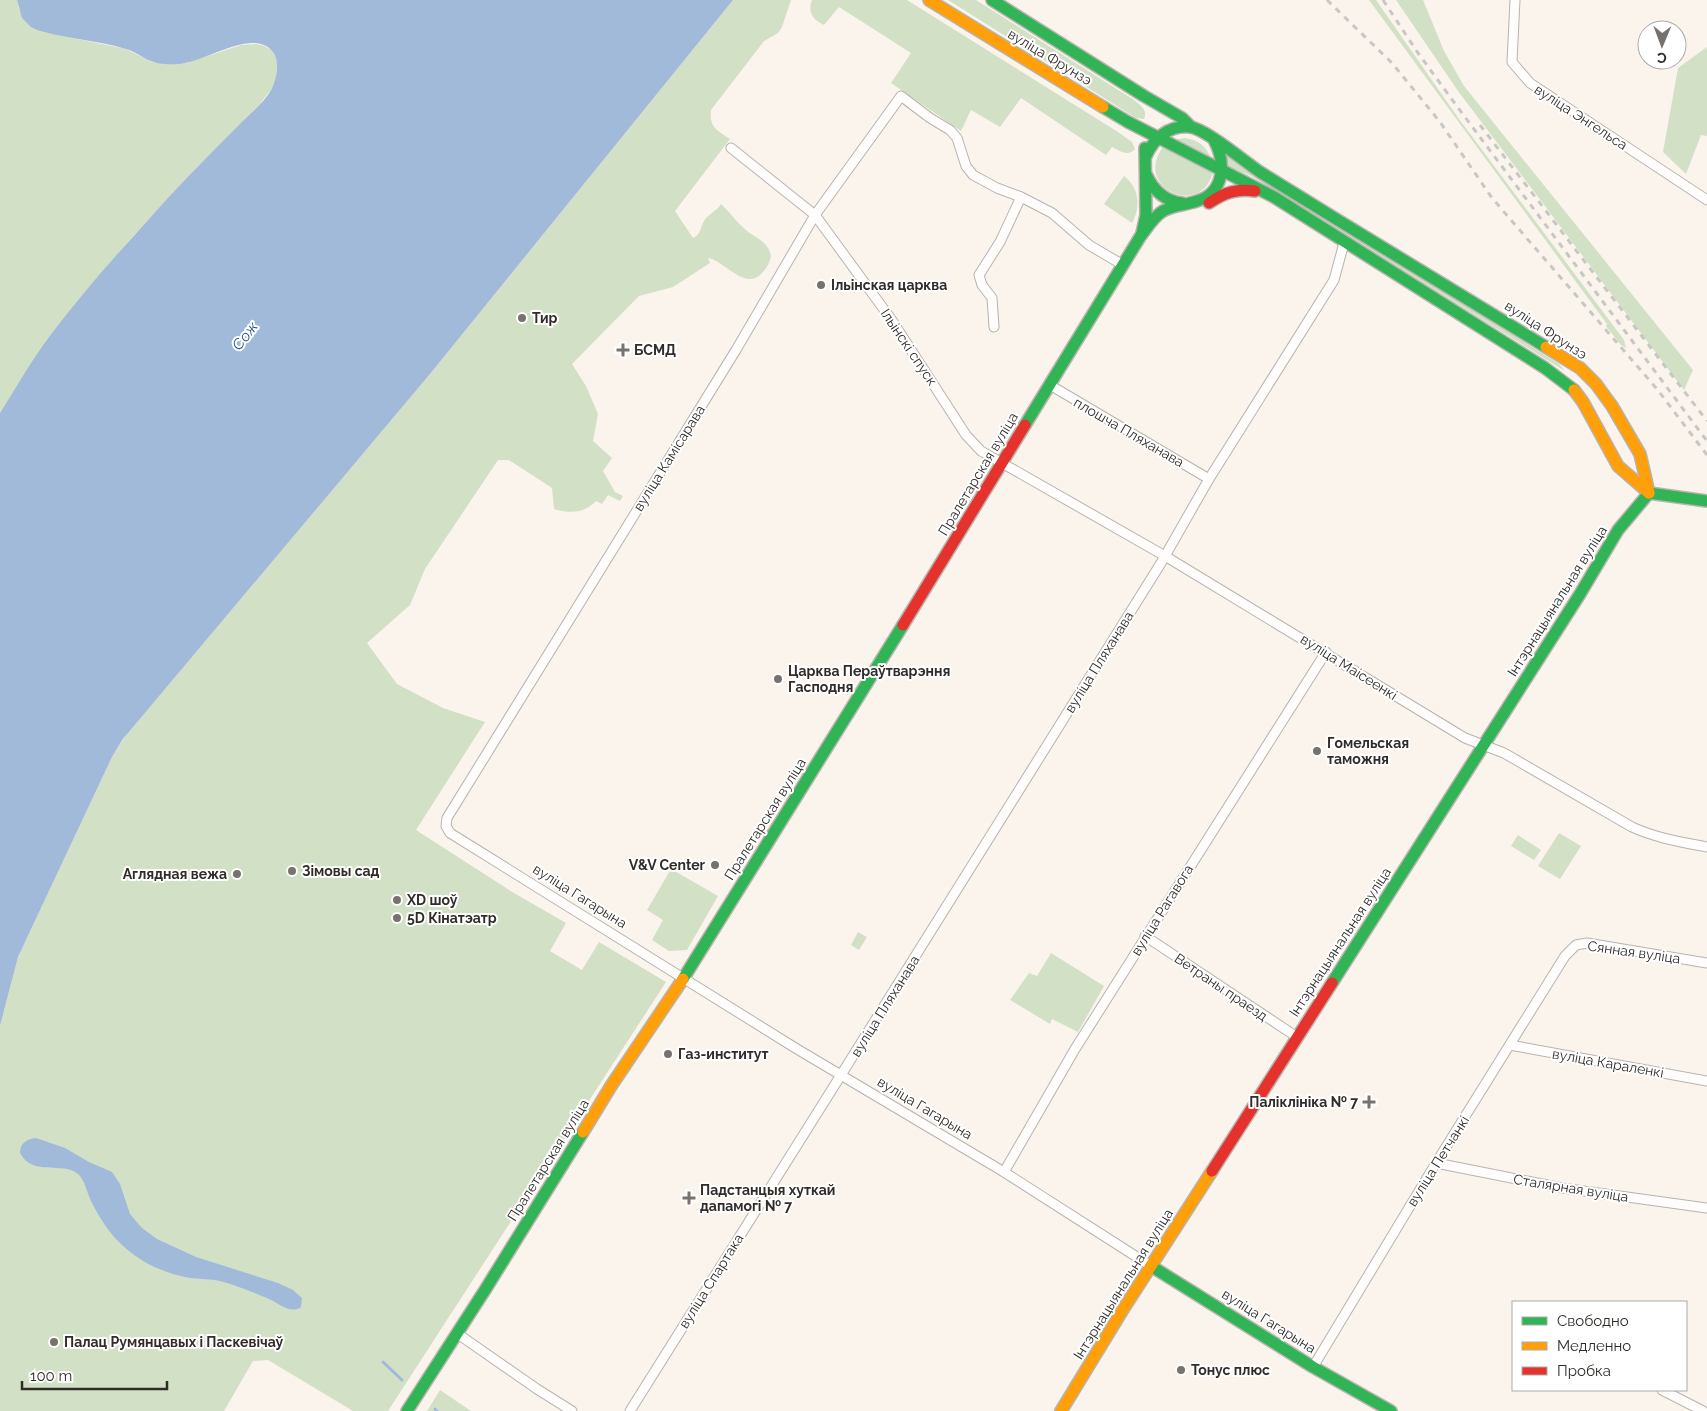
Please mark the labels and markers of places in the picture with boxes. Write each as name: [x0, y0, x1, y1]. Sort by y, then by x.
place label: Ільінская царква: [831, 277, 947, 293]
marker: Ільінская царква: [815, 279, 827, 291]
place label: Тир: [532, 310, 558, 326]
marker: Тир: [516, 312, 528, 324]
place label: БСМД: [634, 342, 676, 358]
marker: БСМД: [616, 343, 630, 357]
place label: Царква Пераўтварэння Гасподня: [788, 663, 950, 695]
marker: Царква Пераўтварэння Гасподня: [772, 673, 784, 685]
place label: Гомельская таможня: [1327, 735, 1409, 767]
marker: Гомельская таможня: [1311, 745, 1323, 757]
place label: V&V Center: [629, 857, 706, 873]
marker: V&V Center: [709, 859, 721, 871]
place label: Зімовы сад: [302, 863, 380, 879]
marker: Зімовы сад: [286, 865, 298, 877]
place label: Аглядная вежа: [123, 866, 227, 882]
marker: Аглядная вежа: [231, 868, 243, 880]
place label: XD шоў: [406, 892, 458, 908]
marker: XD шоў: [391, 894, 403, 906]
place label: 5D Кінатэатр: [407, 910, 497, 926]
marker: 5D Кінатэатр: [391, 912, 403, 924]
place label: Газ-институт: [678, 1046, 768, 1062]
marker: Газ-институт: [662, 1048, 674, 1060]
place label: Паліклініка № 7: [1249, 1094, 1358, 1110]
marker: Паліклініка № 7: [1362, 1095, 1376, 1109]
place label: Падстанцыя хуткай дапамогі № 7: [700, 1182, 835, 1214]
marker: Падстанцыя хуткай дапамогі № 7: [682, 1191, 696, 1205]
place label: Палац Румянцавых і Паскевічаў: [64, 1334, 283, 1350]
marker: Палац Румянцавых і Паскевічаў: [48, 1336, 60, 1348]
place label: Тонус плюс: [1191, 1362, 1270, 1378]
marker: Тонус плюс: [1175, 1364, 1187, 1376]

